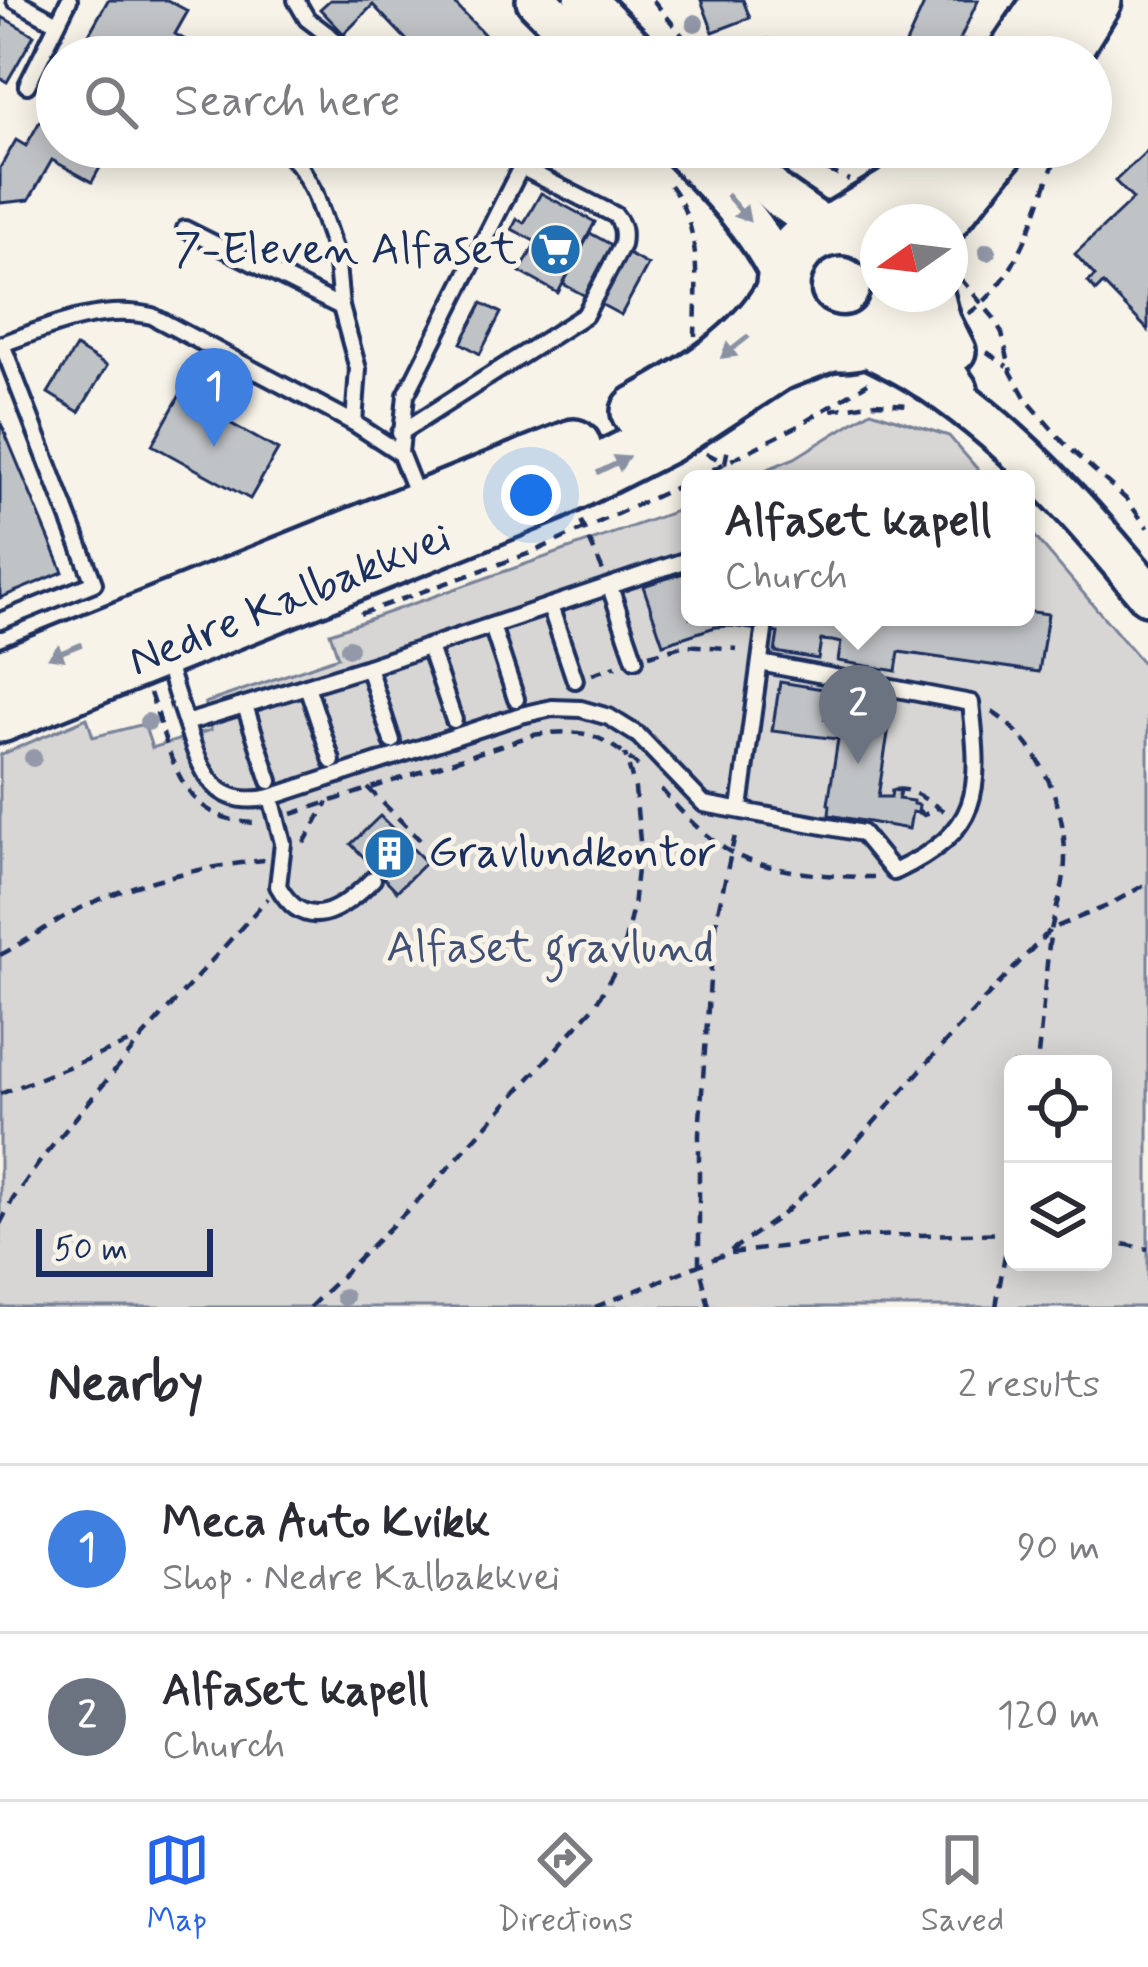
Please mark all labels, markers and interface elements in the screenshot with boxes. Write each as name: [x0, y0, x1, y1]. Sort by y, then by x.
search box: [36, 36, 1112, 168]
icon: search: [78, 69, 144, 135]
text: Search here: [174, 73, 401, 132]
one-way arrow: [724, 193, 751, 223]
north arrow: [860, 204, 968, 312]
place label: 7-Eleven Alfaset: [174, 221, 517, 280]
supermarket icon: 7-Eleven Alfaset: [528, 222, 584, 278]
one-way arrow: [720, 334, 751, 359]
pin: 1: [175, 348, 253, 447]
one-way arrow: [596, 455, 630, 475]
your location: [501, 465, 561, 525]
popup: [681, 470, 1035, 626]
text: Alfaset kapell: [725, 493, 991, 552]
street label: Nedre Kalbakkvei: [120, 509, 460, 691]
text: Church: [725, 552, 848, 603]
one-way arrow: [47, 642, 83, 661]
pin: 2: [819, 665, 897, 764]
place label: Gravlundkontor: [428, 824, 717, 883]
building icon: Gravlundkontor: [361, 825, 417, 881]
park label: Alfaset gravlund: [386, 919, 714, 983]
map controls: [1004, 1055, 1112, 1271]
button: locate: [1004, 1055, 1112, 1163]
button: layers: [1004, 1163, 1112, 1271]
scale bar: [36, 1223, 213, 1276]
text: 50 m: [54, 1228, 128, 1272]
text: Nearby: [48, 1352, 203, 1418]
text: 2 results: [958, 1360, 1100, 1411]
text: Meca Auto Kvikk: [162, 1494, 490, 1553]
text: 1: [78, 1523, 96, 1574]
text: 90 m: [1017, 1523, 1100, 1574]
text: Shop · Nedre Kalbakkvei: [162, 1553, 560, 1604]
text: Alfaset kapell: [162, 1662, 429, 1721]
text: 2: [77, 1691, 97, 1742]
text: 120 m: [997, 1691, 1100, 1742]
text: Church: [162, 1721, 285, 1772]
tab: Map: [144, 1827, 210, 1943]
tab: Directions: [497, 1827, 633, 1943]
tab: Saved: [921, 1827, 1004, 1943]

